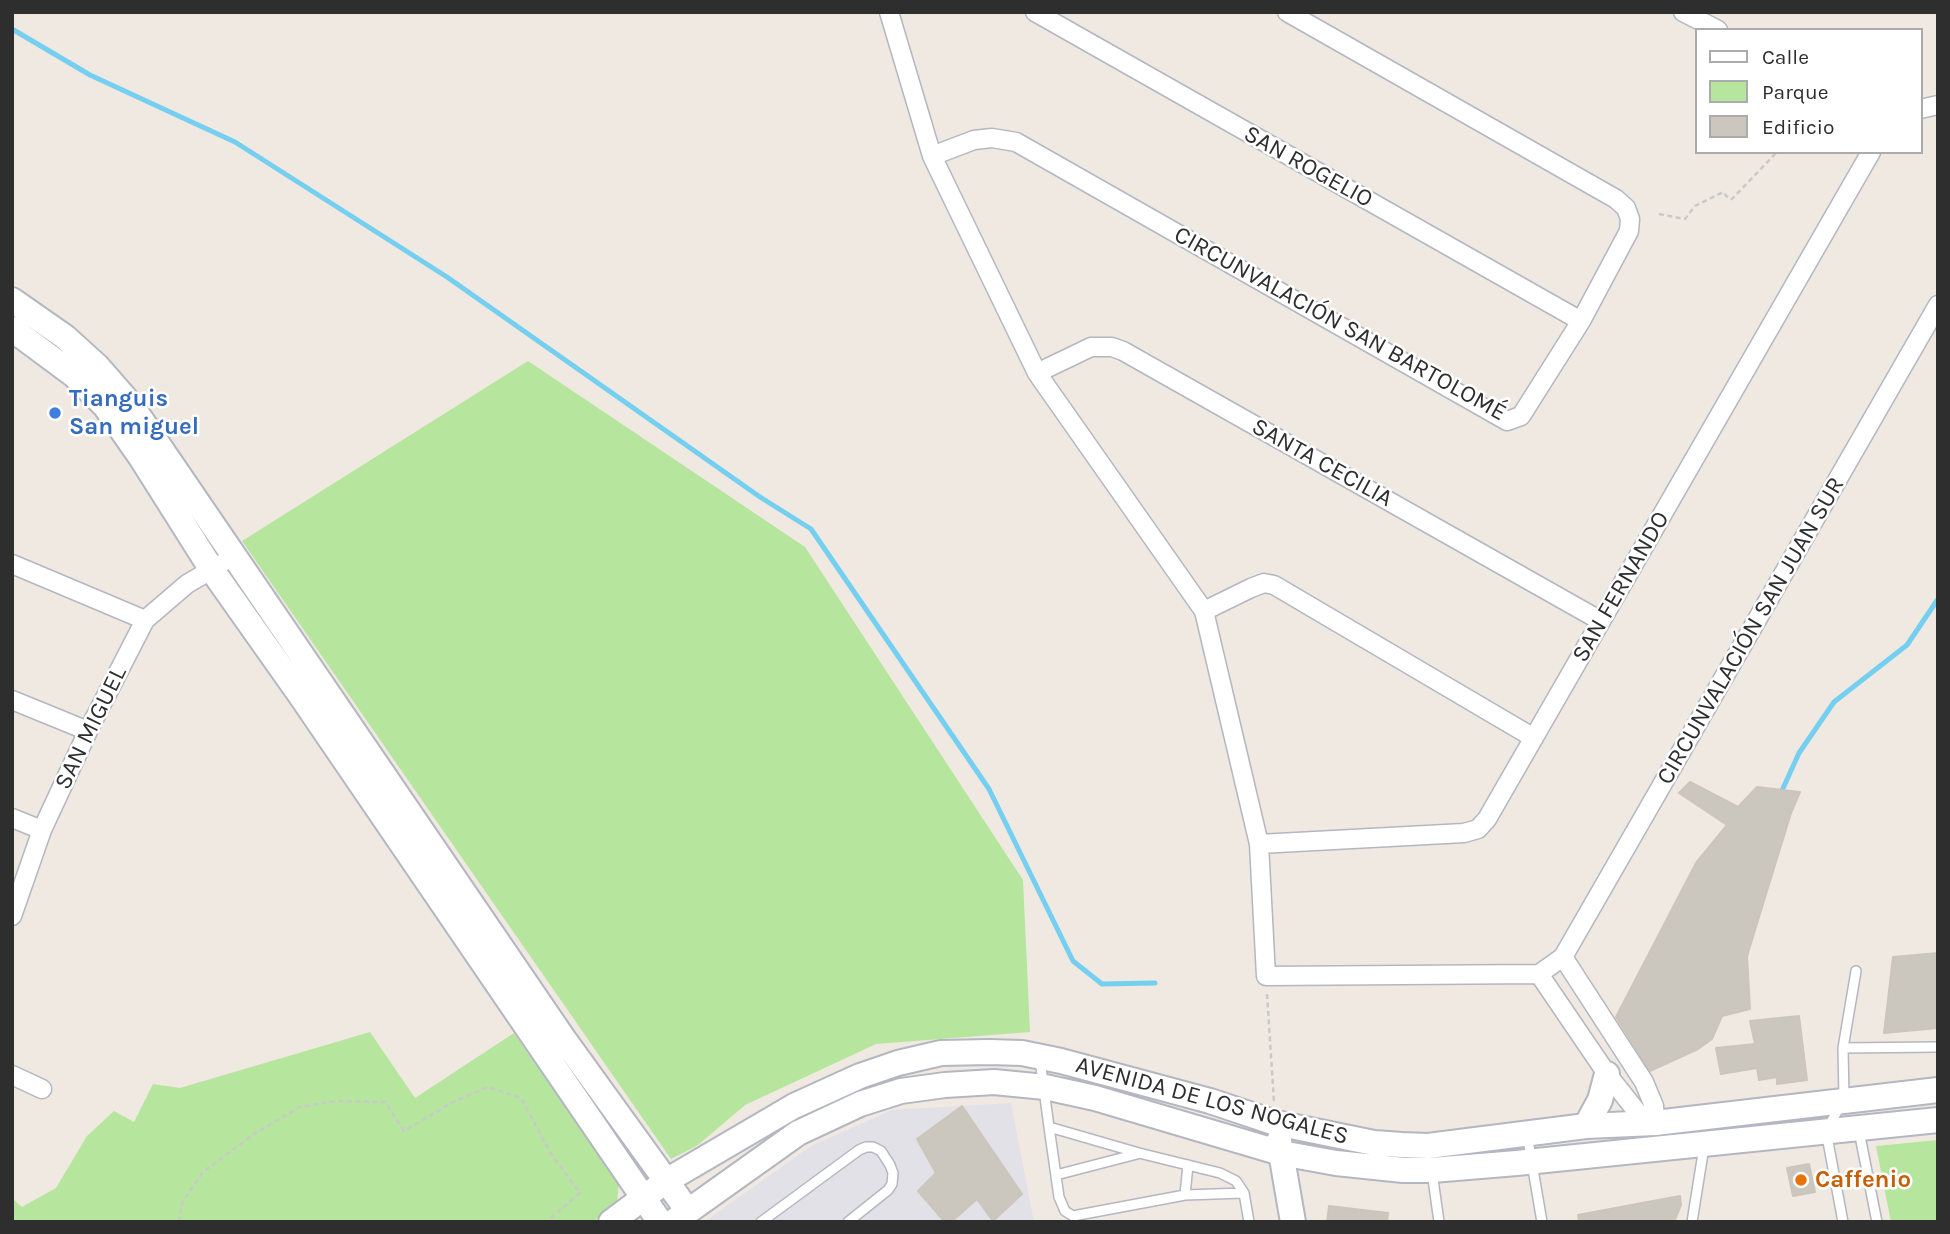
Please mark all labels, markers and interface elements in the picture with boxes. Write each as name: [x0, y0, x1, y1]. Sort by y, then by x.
legend: [1694, 28, 1922, 154]
text: Calle: [1762, 45, 1809, 69]
text: Parque: [1762, 80, 1829, 104]
text: Edificio: [1762, 115, 1835, 139]
street label: SAN ROGELIO: [1238, 120, 1378, 214]
street label: CIRCUNVALACIÓN SAN BARTOLOMÉ: [1169, 220, 1511, 428]
place label: Tianguis San miguel: [69, 385, 199, 441]
marker: Tianguis San miguel: [47, 405, 63, 421]
street label: SANTA CECILIA: [1247, 412, 1397, 514]
street label: CIRCUNVALACIÓN SAN JUAN SUR: [1651, 472, 1851, 790]
street label: SAN FERNANDO: [1566, 507, 1676, 667]
street label: SAN MIGUEL: [49, 662, 133, 794]
street label: AVENIDA DE LOS NOGALES: [1073, 1051, 1351, 1151]
place label: Caffenio: [1815, 1166, 1911, 1194]
marker: Caffenio: [1793, 1172, 1809, 1188]

